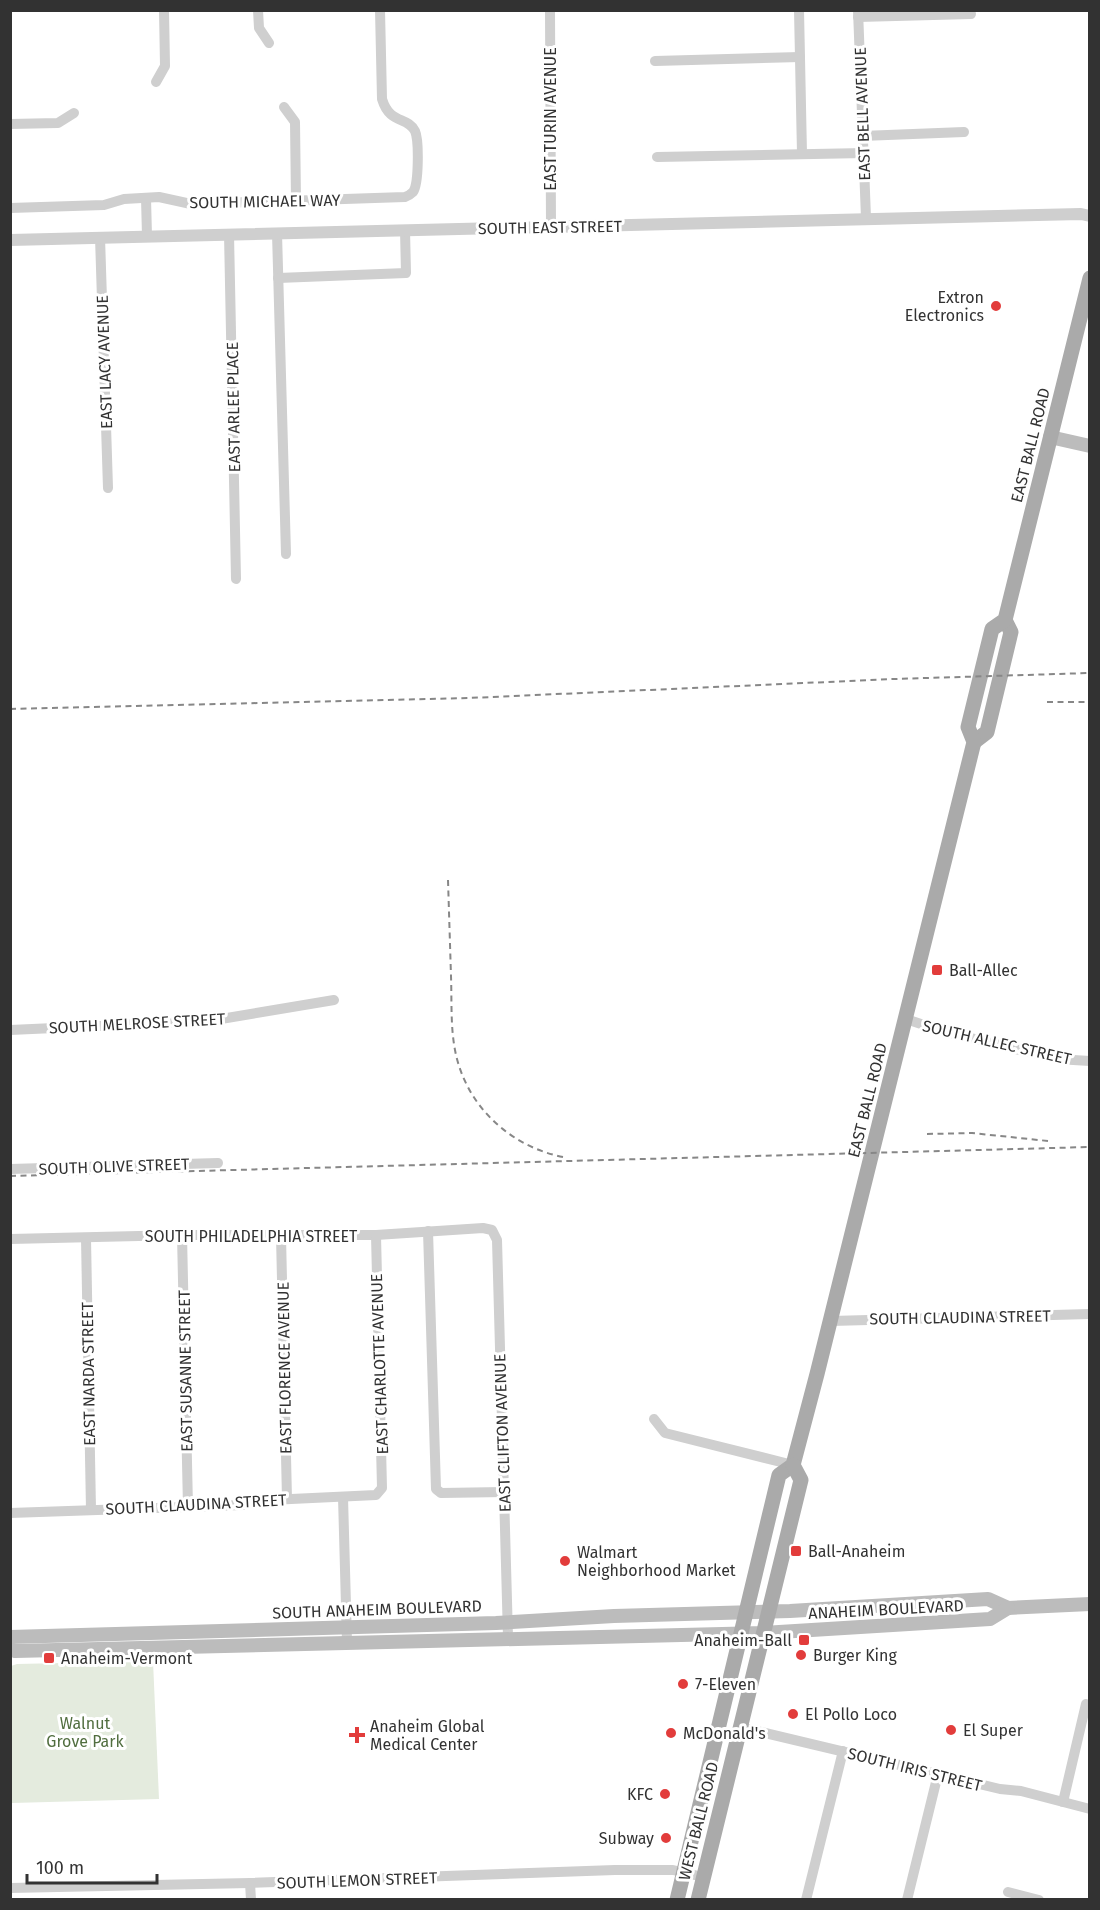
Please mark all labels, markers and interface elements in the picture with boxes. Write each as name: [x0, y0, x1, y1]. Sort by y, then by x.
street label: EAST TURIN AVENUE: [541, 47, 560, 191]
street label: EAST BELL AVENUE: [851, 47, 874, 181]
street label: SOUTH MICHAEL WAY: [189, 191, 341, 212]
street label: SOUTH EAST STREET: [478, 217, 623, 238]
place label: Extron Electronics: [905, 288, 984, 325]
street label: EAST LACY AVENUE: [93, 295, 116, 429]
marker: Extron Electronics: [989, 299, 1003, 313]
street label: EAST ARLEE PLACE: [223, 342, 244, 472]
street label: EAST BALL ROAD: [1007, 386, 1054, 504]
place label: Ball-Allec: [949, 961, 1018, 980]
marker: Ball-Allec: [930, 963, 944, 977]
street label: SOUTH MELROSE STREET: [48, 1009, 226, 1038]
street label: SOUTH ALLEC STREET: [921, 1016, 1074, 1069]
street label: EAST BALL ROAD: [844, 1041, 891, 1159]
street label: SOUTH OLIVE STREET: [38, 1154, 190, 1179]
street label: SOUTH PHILADELPHIA STREET: [145, 1227, 358, 1246]
street label: EAST CHARLOTTE AVENUE: [367, 1273, 392, 1455]
street label: EAST FLORENCE AVENUE: [273, 1282, 296, 1454]
street label: EAST SUSANNE STREET: [175, 1289, 196, 1452]
street label: EAST NARDA STREET: [78, 1301, 99, 1446]
street label: SOUTH CLAUDINA STREET: [869, 1306, 1052, 1329]
street label: EAST CLIFTON AVENUE: [490, 1353, 515, 1513]
street label: SOUTH CLAUDINA STREET: [105, 1490, 288, 1519]
place label: Ball-Anaheim: [808, 1542, 905, 1561]
place label: Walmart Neighborhood Market: [577, 1543, 736, 1580]
marker: Ball-Anaheim: [789, 1544, 803, 1558]
marker: Walmart Neighborhood Market: [558, 1554, 572, 1568]
street label: SOUTH ANAHEIM BOULEVARD: [272, 1596, 482, 1623]
street label: ANAHEIM BOULEVARD: [808, 1596, 964, 1623]
place label: Anaheim-Ball: [694, 1631, 792, 1650]
marker: Anaheim-Ball: [797, 1633, 811, 1647]
place label: Burger King: [813, 1646, 897, 1665]
marker: Burger King: [794, 1648, 808, 1662]
place label: Anaheim-Vermont: [61, 1649, 192, 1668]
marker: Anaheim-Vermont: [42, 1651, 56, 1665]
place label: 7-Eleven: [695, 1675, 756, 1694]
marker: 7-Eleven: [676, 1677, 690, 1691]
place label: El Pollo Loco: [805, 1705, 897, 1724]
marker: El Pollo Loco: [786, 1707, 800, 1721]
park label: Walnut Grove Park: [46, 1714, 124, 1751]
place label: Anaheim Global Medical Center: [370, 1717, 485, 1754]
place label: El Super: [963, 1721, 1024, 1740]
marker: El Super: [944, 1723, 958, 1737]
place label: McDonald's: [683, 1724, 766, 1743]
marker: Anaheim Global Medical Center: [348, 1726, 366, 1744]
marker: McDonald's: [664, 1726, 678, 1740]
street label: SOUTH IRIS STREET: [846, 1744, 985, 1796]
street label: WEST BALL ROAD: [675, 1760, 722, 1882]
place label: KFC: [627, 1785, 653, 1804]
marker: KFC: [658, 1787, 672, 1801]
place label: Subway: [599, 1829, 654, 1848]
marker: Subway: [659, 1831, 673, 1845]
scale bar: [27, 1847, 158, 1885]
text: 100 m: [36, 1857, 84, 1879]
street label: SOUTH LEMON STREET: [276, 1868, 438, 1893]

